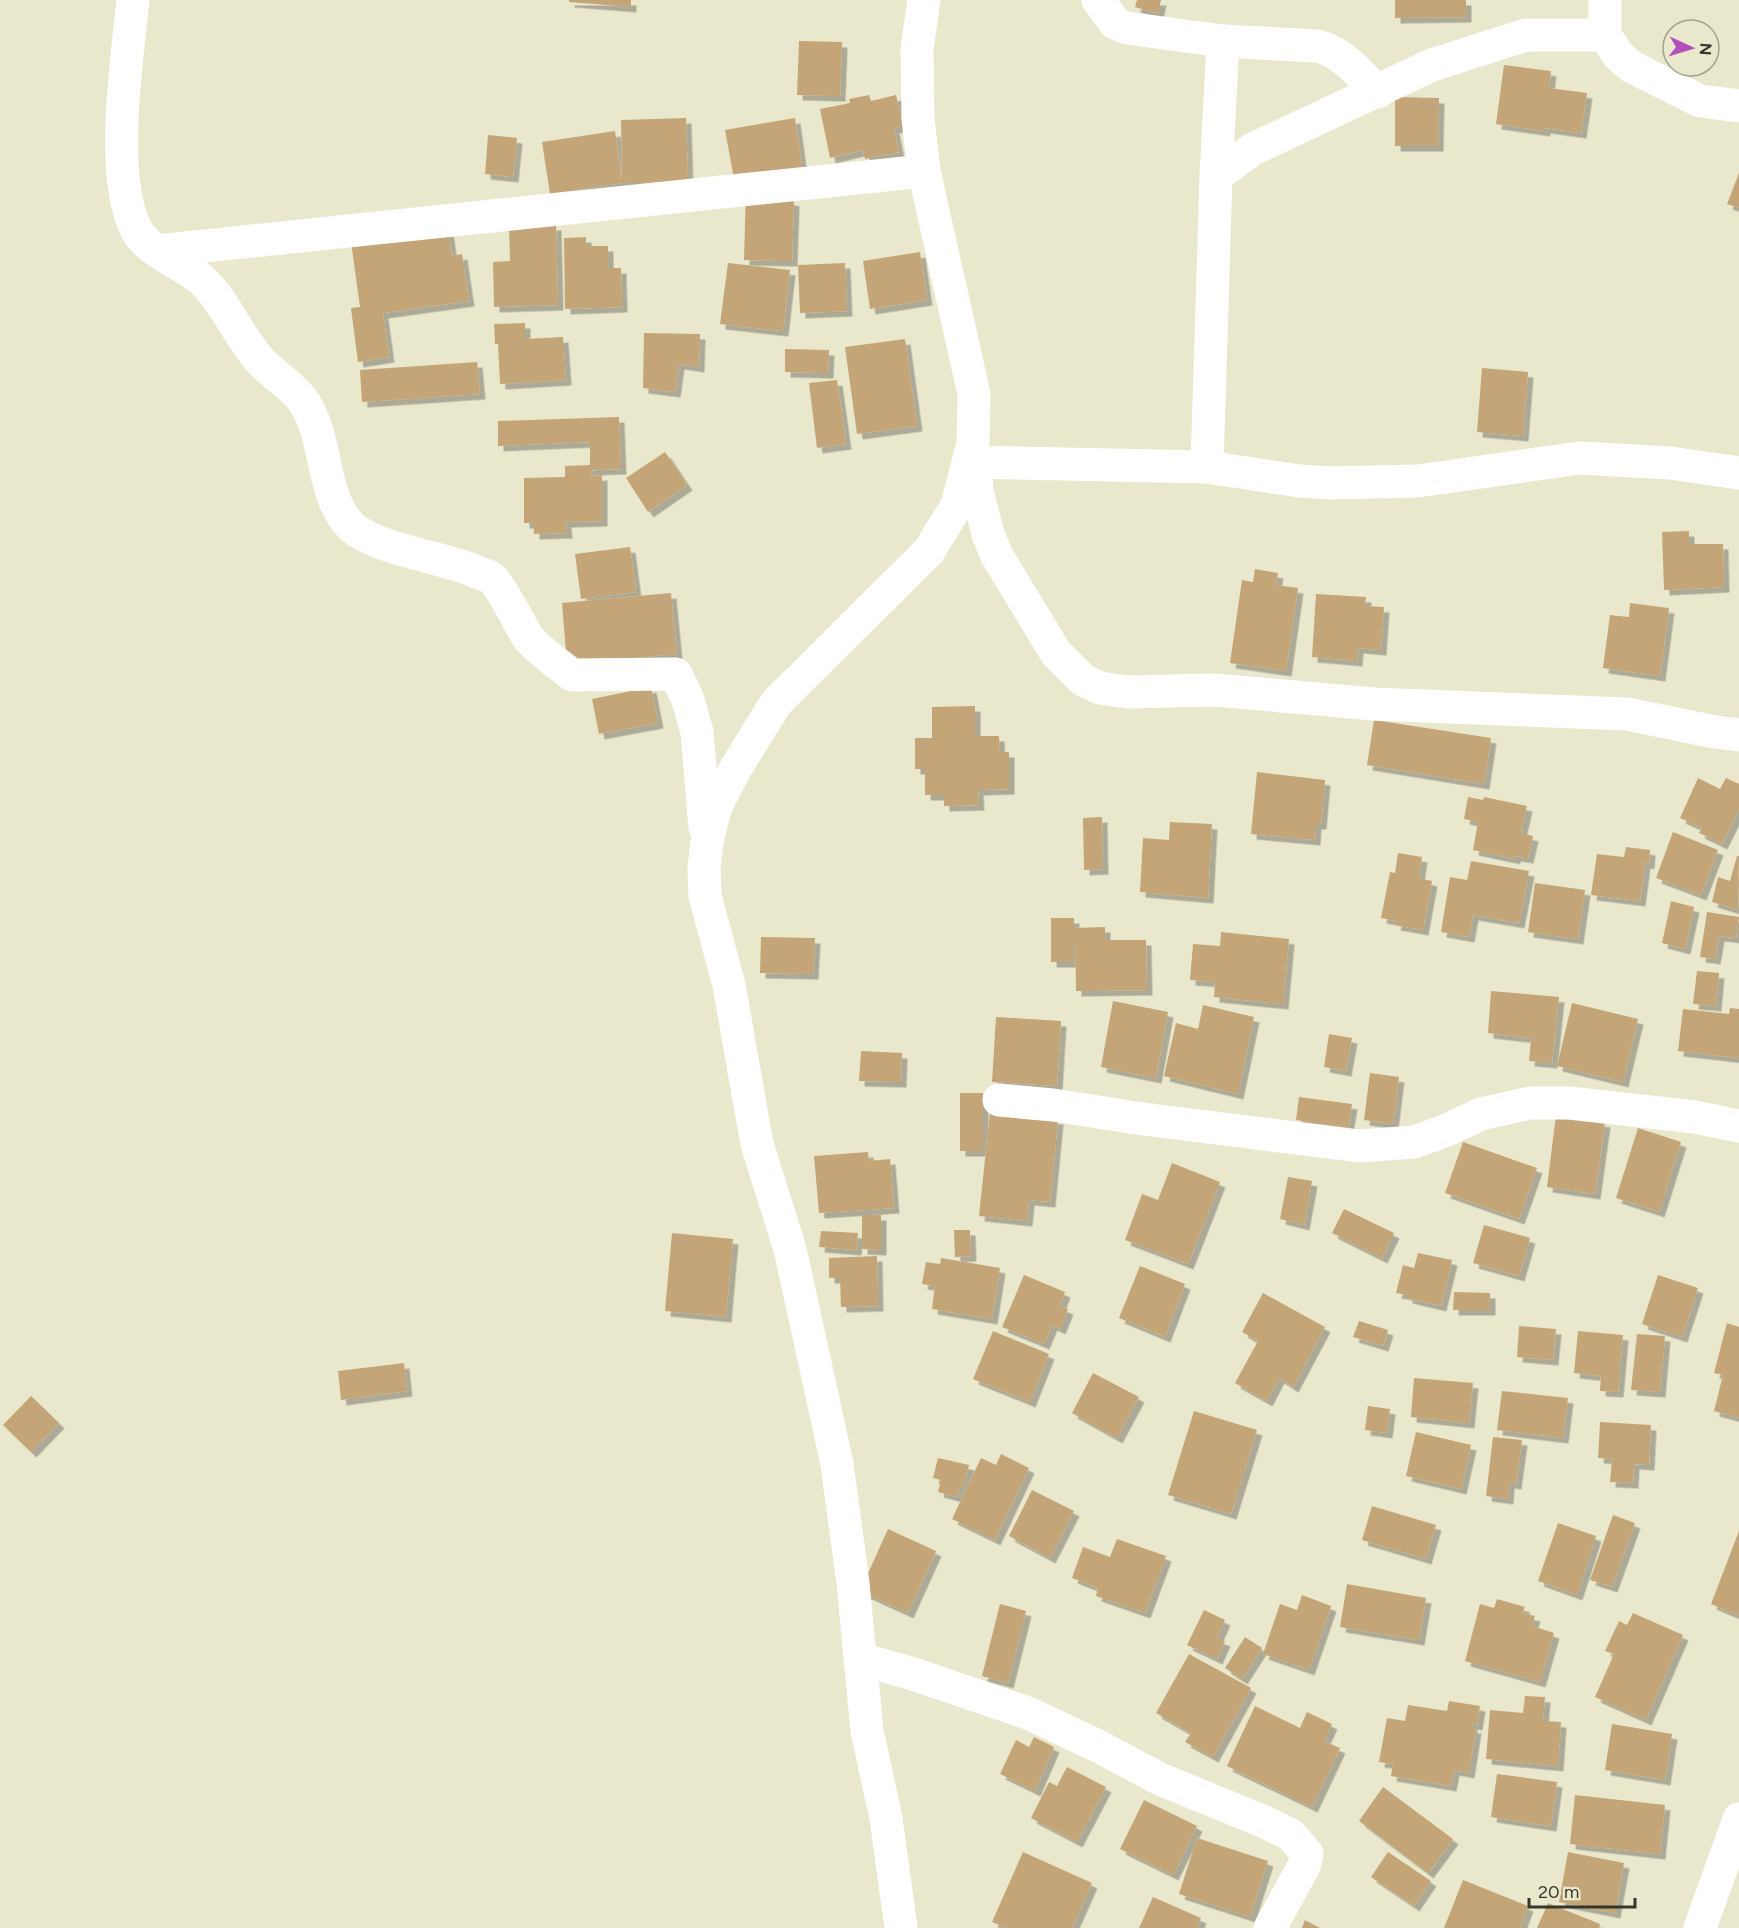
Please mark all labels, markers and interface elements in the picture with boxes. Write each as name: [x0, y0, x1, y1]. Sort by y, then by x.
north arrow: [1661, 18, 1721, 78]
text: N: [1696, 42, 1715, 56]
scale bar: [1529, 1871, 1636, 1909]
text: 20 m: [1538, 1881, 1579, 1903]

